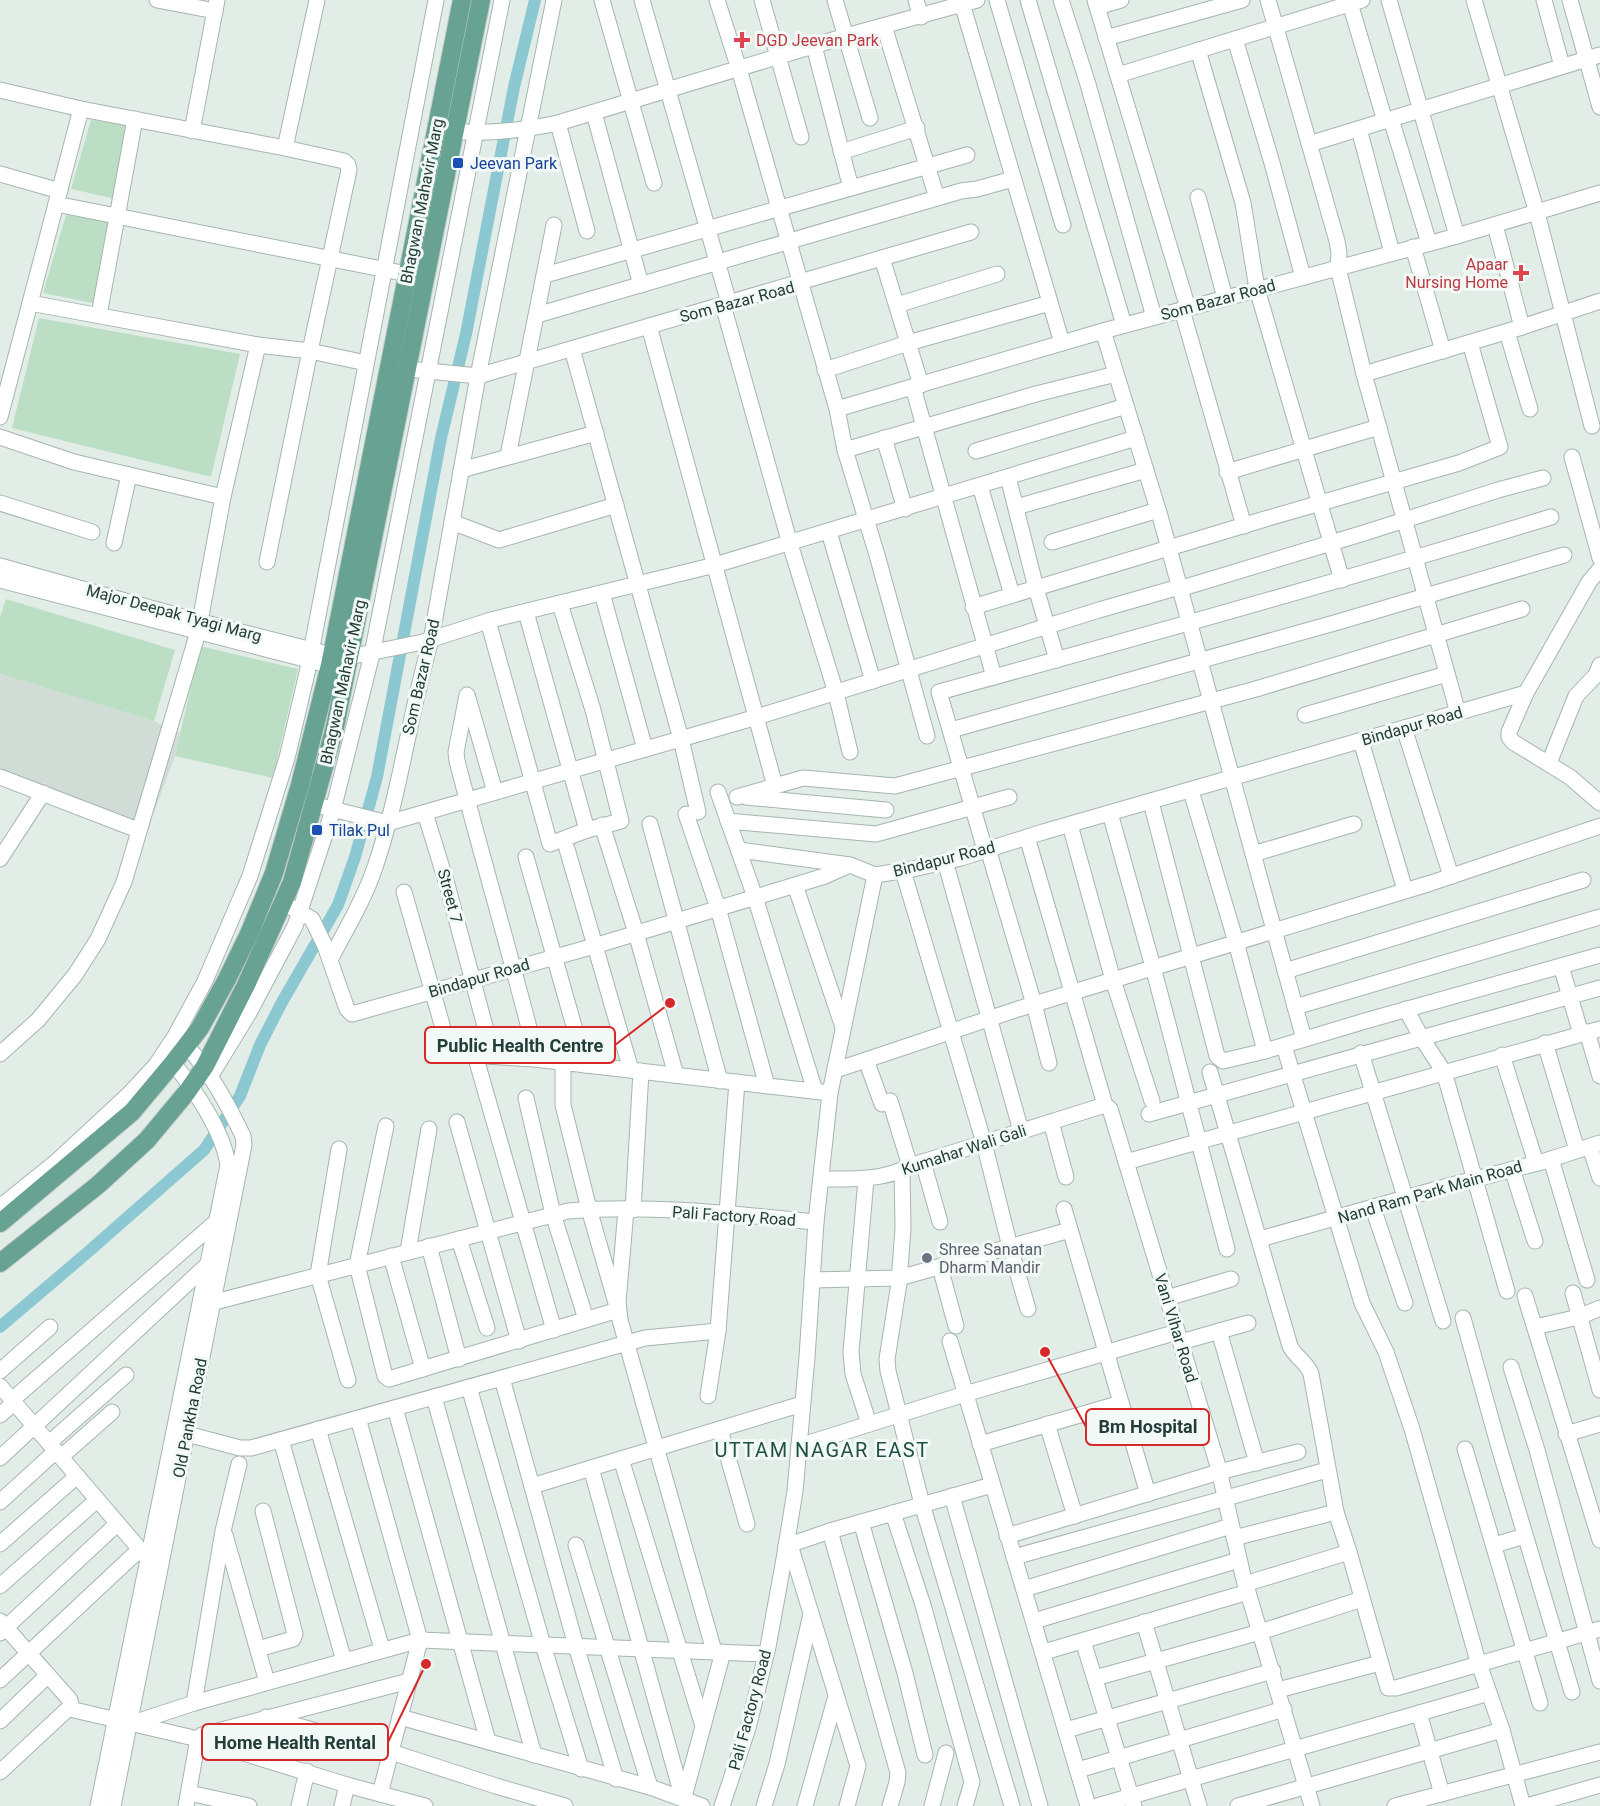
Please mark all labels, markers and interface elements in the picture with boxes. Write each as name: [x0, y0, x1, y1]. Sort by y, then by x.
marker: DGD Jeevan Park: [733, 31, 751, 49]
place label: DGD Jeevan Park: [756, 31, 880, 50]
street label: Bhagwan Mahavir Marg: [397, 117, 447, 285]
place label: Jeevan Park: [470, 154, 558, 173]
marker: Jeevan Park: [451, 156, 465, 170]
place label: Apaar Nursing Home: [1405, 255, 1509, 292]
marker: Apaar Nursing Home: [1512, 264, 1530, 282]
street label: Som Bazar Road: [1159, 276, 1277, 324]
street label: Som Bazar Road: [678, 278, 796, 326]
street label: Major Deepak Tyagi Marg: [84, 580, 264, 646]
street label: Bhagwan Mahavir Marg: [316, 598, 370, 766]
street label: Som Bazar Road: [398, 617, 444, 737]
street label: Bindapur Road: [1359, 702, 1465, 750]
place label: Tilak Pul: [329, 821, 390, 840]
marker: Tilak Pul: [310, 823, 324, 837]
street label: Bindapur Road: [891, 837, 997, 881]
street label: Street 7: [434, 867, 466, 925]
street label: Bindapur Road: [426, 954, 532, 1002]
callout: Public Health Centre: [425, 1027, 615, 1063]
text: Public Health Centre: [437, 1035, 604, 1056]
street label: Kumahar Wali Gali: [899, 1121, 1029, 1179]
street label: Nand Ram Park Main Road: [1336, 1157, 1524, 1227]
street label: Pali Factory Road: [671, 1202, 797, 1230]
place label: Shree Sanatan Dharm Mandir: [939, 1240, 1042, 1277]
marker: Shree Sanatan Dharm Mandir: [920, 1251, 934, 1265]
street label: Vani Vihar Road: [1150, 1271, 1202, 1385]
street label: Old Pankha Road: [169, 1356, 211, 1480]
callout: Bm Hospital: [1086, 1409, 1209, 1445]
text: Bm Hospital: [1098, 1416, 1198, 1437]
district label: UTTAM NAGAR EAST: [714, 1438, 930, 1462]
street label: Pali Factory Road: [725, 1648, 775, 1772]
callout: Home Health Rental: [202, 1724, 388, 1760]
text: Home Health Rental: [214, 1732, 376, 1753]

